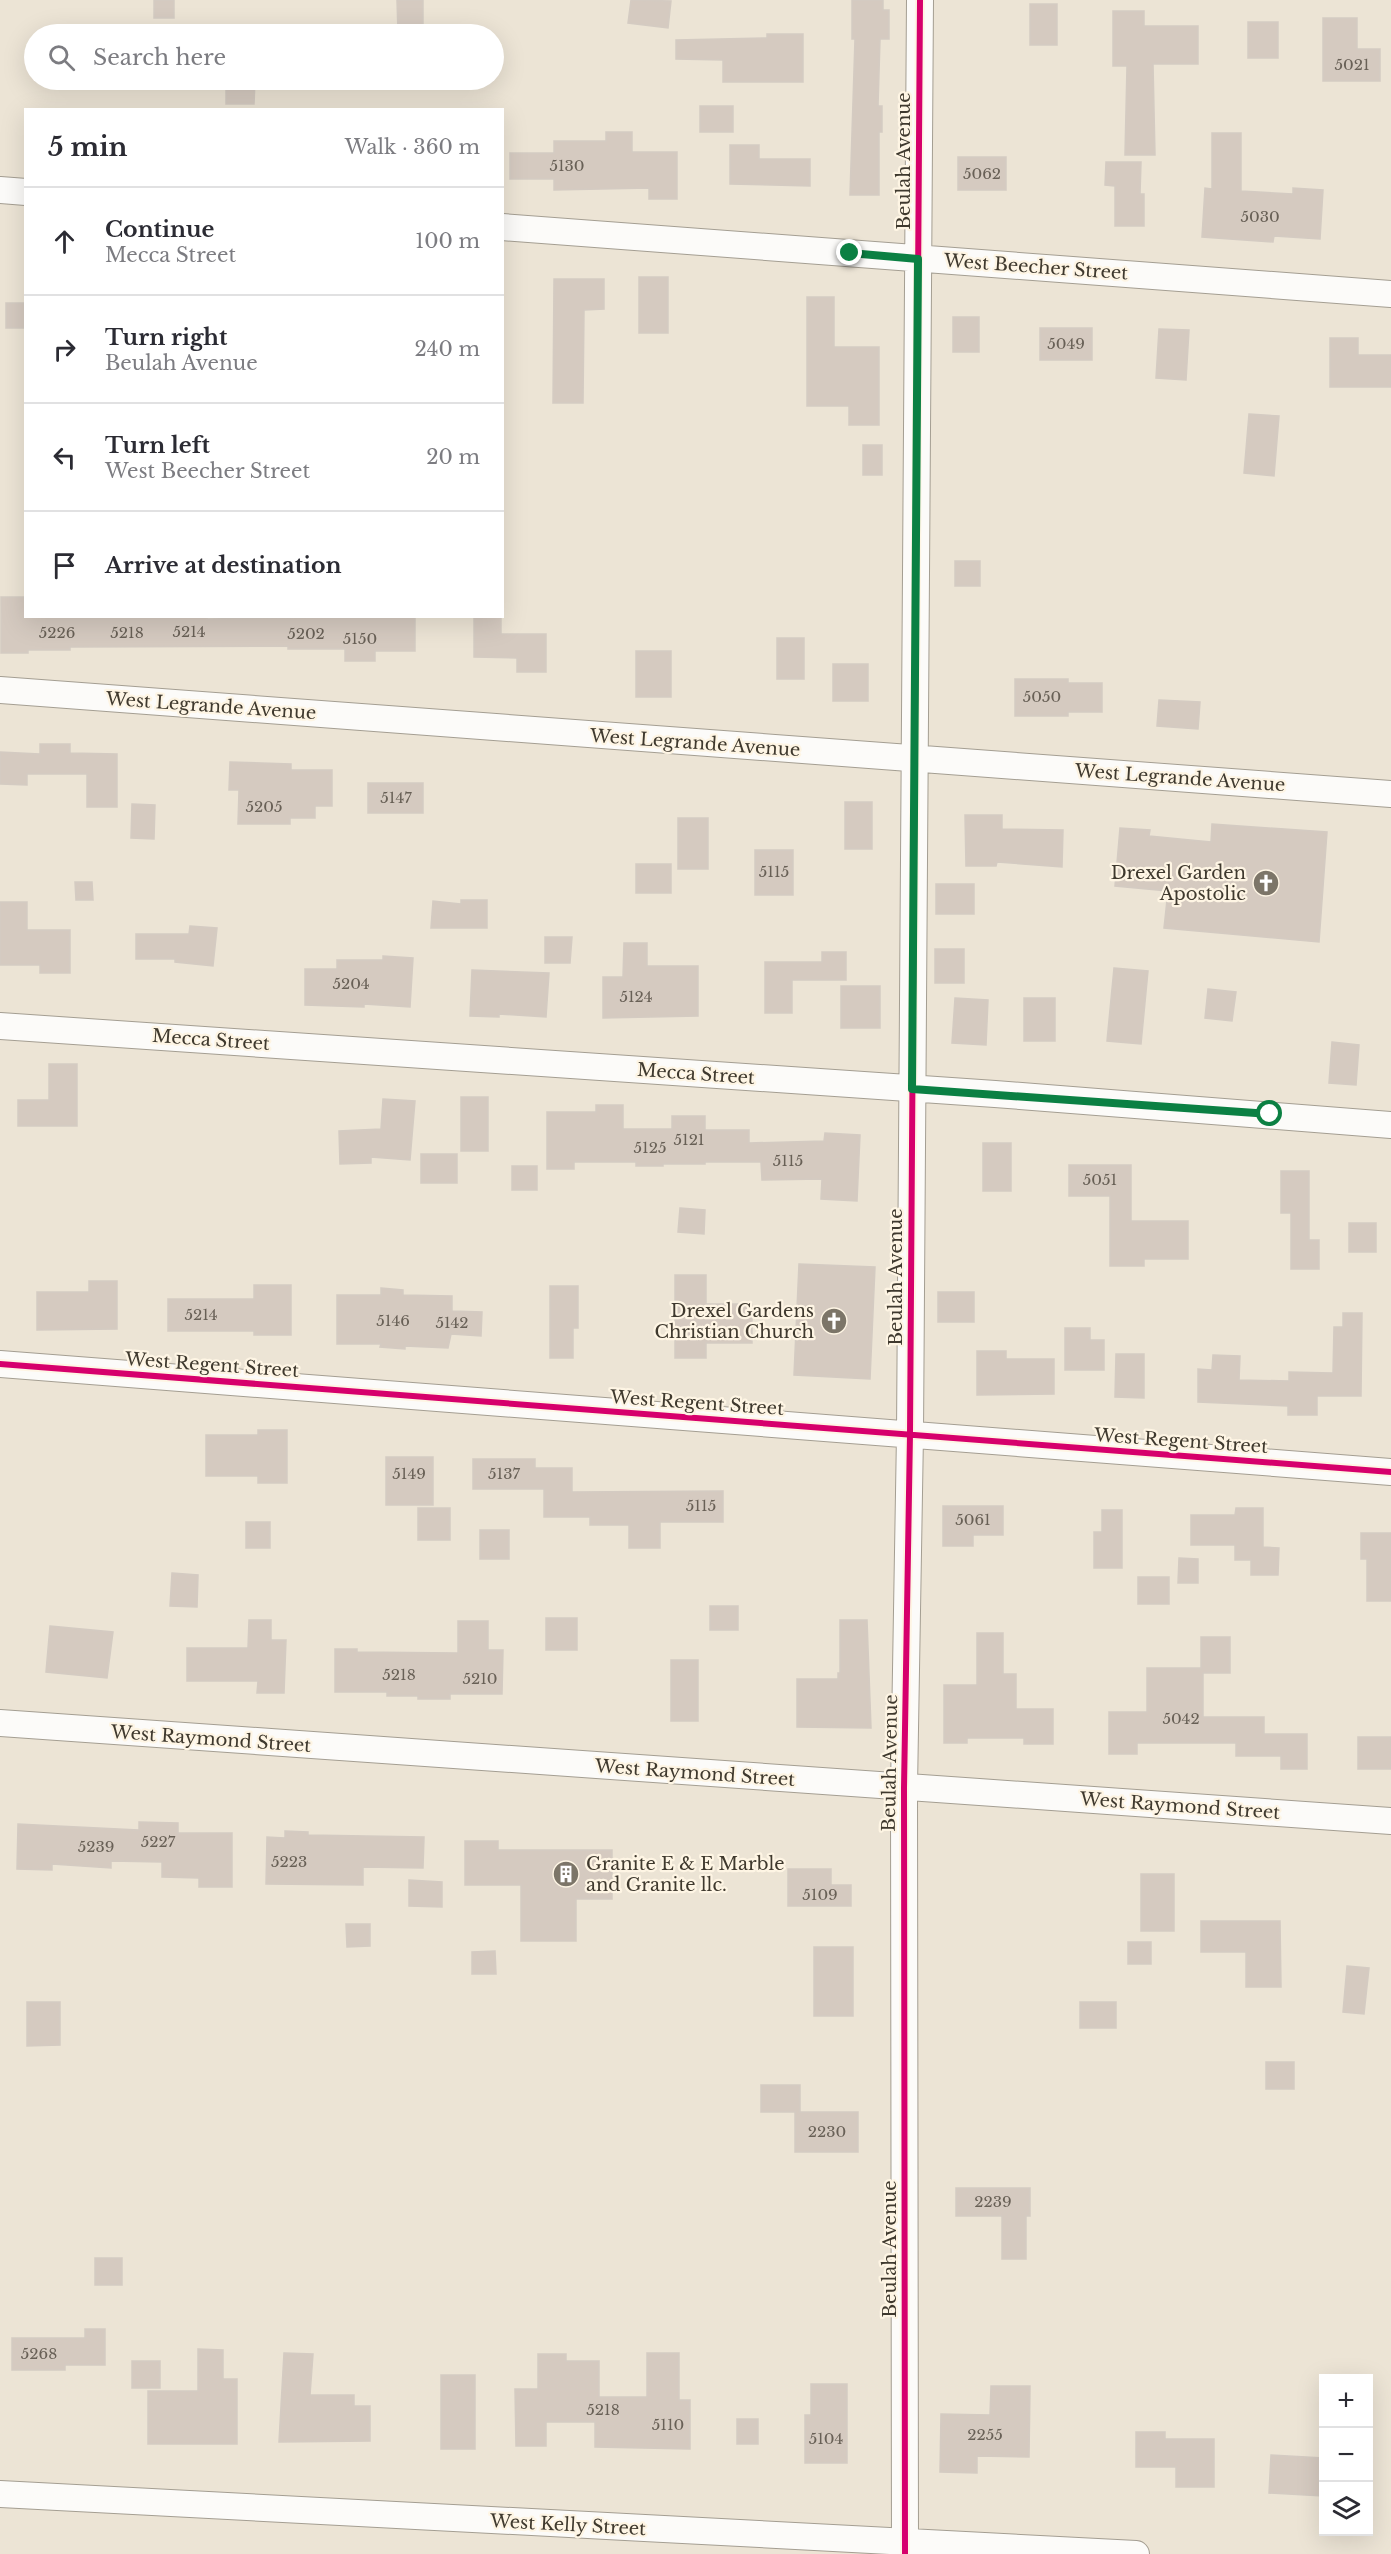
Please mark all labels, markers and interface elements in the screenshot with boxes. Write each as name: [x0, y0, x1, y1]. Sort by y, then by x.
search box: [24, 24, 504, 90]
icon: search: [45, 41, 78, 74]
text: Search here: [93, 44, 226, 71]
house number: 5021: [1334, 55, 1370, 74]
street label: Beulah Avenue: [893, 92, 915, 230]
text: 5 min: [48, 131, 127, 163]
text: Walk · 360 m: [345, 135, 480, 159]
house number: 5130: [549, 156, 585, 175]
house number: 5062: [963, 164, 1001, 183]
house number: 5030: [1240, 207, 1280, 226]
text: Continue: [105, 216, 214, 243]
icon: ahead: [48, 225, 81, 258]
text: 100 m: [415, 229, 480, 253]
route end: [836, 239, 862, 265]
text: Mecca Street: [105, 243, 236, 267]
street label: West Beecher Street: [942, 250, 1129, 284]
text: Turn right: [105, 324, 227, 351]
icon: right: [48, 333, 81, 366]
house number: 5049: [1047, 334, 1085, 353]
text: 240 m: [415, 337, 480, 361]
text: Beulah Avenue: [105, 351, 258, 375]
text: Turn left: [105, 432, 210, 459]
icon: left: [48, 441, 81, 474]
text: 20 m: [426, 445, 480, 469]
text: West Beecher Street: [105, 459, 310, 483]
icon: arrive: [48, 549, 81, 582]
text: Arrive at destination: [105, 552, 342, 579]
house number: 5214: [172, 622, 206, 641]
house number: 5226: [39, 623, 75, 642]
house number: 5218: [110, 623, 144, 642]
house number: 5202: [287, 624, 325, 643]
house number: 5150: [343, 629, 377, 648]
house number: 5050: [1023, 687, 1061, 706]
street label: West Legrande Avenue: [104, 688, 317, 724]
street label: West Legrande Avenue: [588, 725, 801, 761]
street label: West Legrande Avenue: [1073, 760, 1286, 796]
house number: 5147: [380, 788, 412, 807]
house number: 5205: [246, 797, 283, 816]
house number: 5115: [759, 862, 789, 881]
place label: Drexel Garden Apostolic: [1111, 862, 1246, 905]
church icon: Drexel Garden Apostolic: [1251, 868, 1281, 898]
house number: 5204: [332, 974, 370, 993]
house number: 5124: [619, 987, 653, 1006]
street label: Mecca Street: [151, 1025, 271, 1055]
street label: Mecca Street: [636, 1059, 756, 1089]
route start: [1256, 1100, 1282, 1126]
house number: 5121: [673, 1130, 705, 1149]
house number: 5125: [634, 1138, 666, 1157]
house number: 5115: [773, 1151, 803, 1170]
house number: 5051: [1083, 1170, 1117, 1189]
street label: Beulah Avenue: [885, 1208, 907, 1346]
place label: Drexel Gardens Christian Church: [655, 1300, 814, 1343]
house number: 5214: [184, 1305, 218, 1324]
church icon: Drexel Gardens Christian Church: [819, 1306, 849, 1336]
house number: 5146: [376, 1311, 410, 1330]
house number: 5142: [435, 1313, 469, 1332]
street label: West Regent Street: [123, 1348, 300, 1382]
street label: West Regent Street: [608, 1386, 785, 1420]
street label: West Regent Street: [1092, 1424, 1269, 1458]
house number: 5149: [392, 1464, 426, 1483]
house number: 5137: [488, 1464, 520, 1483]
house number: 5115: [686, 1496, 716, 1515]
house number: 5061: [955, 1510, 991, 1529]
house number: 5218: [382, 1665, 416, 1684]
house number: 5210: [462, 1669, 498, 1688]
street label: Beulah Avenue: [878, 1694, 902, 1832]
house number: 5042: [1162, 1709, 1200, 1728]
street label: West Raymond Street: [109, 1721, 312, 1757]
street label: West Raymond Street: [593, 1755, 796, 1791]
street label: West Raymond Street: [1078, 1788, 1281, 1824]
house number: 5227: [141, 1832, 176, 1851]
house number: 5239: [78, 1837, 114, 1856]
house number: 5223: [271, 1852, 307, 1871]
place label: Granite E & E Marble and Granite llc.: [586, 1853, 785, 1896]
building icon: Granite E & E Marble and Granite llc.: [551, 1859, 581, 1889]
house number: 5109: [802, 1885, 838, 1904]
house number: 2230: [808, 2122, 846, 2141]
street label: Beulah Avenue: [879, 2180, 901, 2318]
house number: 2239: [974, 2192, 1012, 2211]
house number: 5268: [21, 2344, 57, 2363]
map controls: [1319, 2374, 1373, 2536]
button: +: [1319, 2374, 1373, 2428]
house number: 5218: [586, 2400, 620, 2419]
house number: 5110: [652, 2415, 684, 2434]
house number: 2255: [967, 2425, 1003, 2444]
button: −: [1319, 2428, 1373, 2482]
house number: 5104: [809, 2429, 843, 2448]
button: layers: [1319, 2482, 1373, 2536]
street label: West Kelly Street: [489, 2510, 647, 2540]

